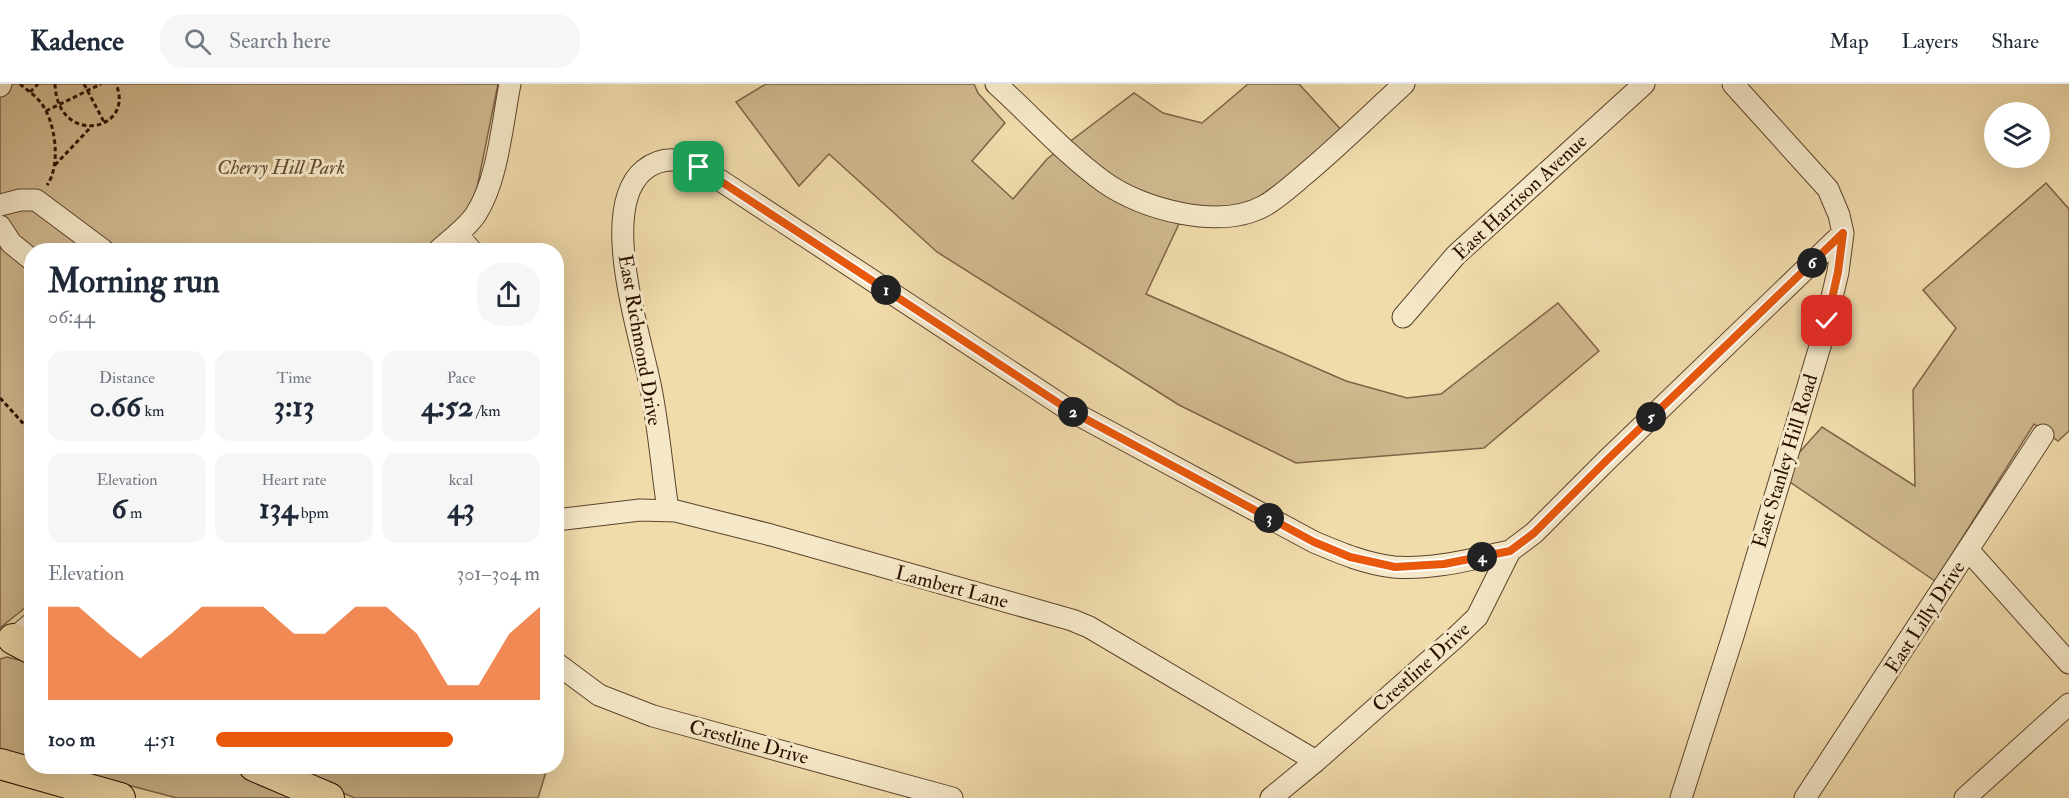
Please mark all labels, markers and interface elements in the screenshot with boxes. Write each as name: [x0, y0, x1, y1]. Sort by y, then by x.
search box: [160, 14, 580, 68]
text: Kadence: [30, 24, 124, 59]
icon: search: [181, 25, 214, 58]
text: Search here: [229, 27, 331, 55]
text: Map: [1829, 28, 1869, 55]
text: Layers: [1902, 28, 1958, 55]
text: Share: [1991, 28, 2039, 55]
map controls: [1984, 102, 2050, 168]
button: layers: [1984, 102, 2050, 168]
street label: East Harrison Avenue: [1448, 129, 1592, 265]
pin: [673, 141, 724, 192]
icon: arrive: [682, 150, 715, 183]
park label: Cherry Hill Park: [217, 155, 345, 180]
pin: 6: [1797, 248, 1827, 278]
street label: East Richmond Drive: [613, 252, 667, 428]
text: 6: [1808, 253, 1816, 273]
text: Morning run: [48, 261, 220, 302]
button: share: [477, 263, 540, 326]
pin: 1: [871, 275, 901, 305]
text: 1: [883, 280, 889, 300]
pin: [1801, 295, 1852, 346]
text: 06:44: [48, 304, 95, 329]
icon: check: [1810, 304, 1843, 337]
text: Distance: [99, 368, 155, 388]
text: Time: [277, 368, 311, 388]
text: Pace: [447, 368, 475, 388]
street label: East Stanley Hill Road: [1747, 371, 1823, 551]
text: 0.66: [90, 388, 141, 425]
text: 3:13: [273, 388, 315, 425]
text: 4:52: [421, 388, 473, 425]
pin: 2: [1058, 397, 1088, 427]
text: km: [141, 401, 164, 421]
text: /km: [473, 401, 501, 421]
text: 2: [1069, 402, 1077, 422]
pin: 5: [1636, 402, 1666, 432]
text: 5: [1647, 407, 1655, 427]
text: Elevation: [97, 470, 157, 490]
text: Heart rate: [261, 470, 327, 490]
text: kcal: [449, 470, 473, 490]
text: 6: [112, 490, 127, 527]
text: 134: [259, 490, 297, 527]
text: 43: [447, 490, 475, 527]
text: m: [127, 503, 142, 523]
text: bpm: [297, 503, 329, 523]
pin: 3: [1254, 503, 1284, 533]
text: 3: [1266, 508, 1272, 528]
pin: 4: [1467, 542, 1497, 572]
text: 4: [1478, 547, 1486, 567]
street label: East Lilly Drive: [1879, 556, 1971, 678]
street label: Lambert Lane: [893, 560, 1011, 614]
text: Elevation: [48, 561, 124, 586]
text: 301–304 m: [457, 561, 540, 586]
street label: Crestline Drive: [1367, 617, 1475, 717]
street label: Crestline Drive: [687, 714, 811, 770]
text: 100 m: [48, 727, 95, 752]
text: 4:51: [144, 727, 176, 752]

